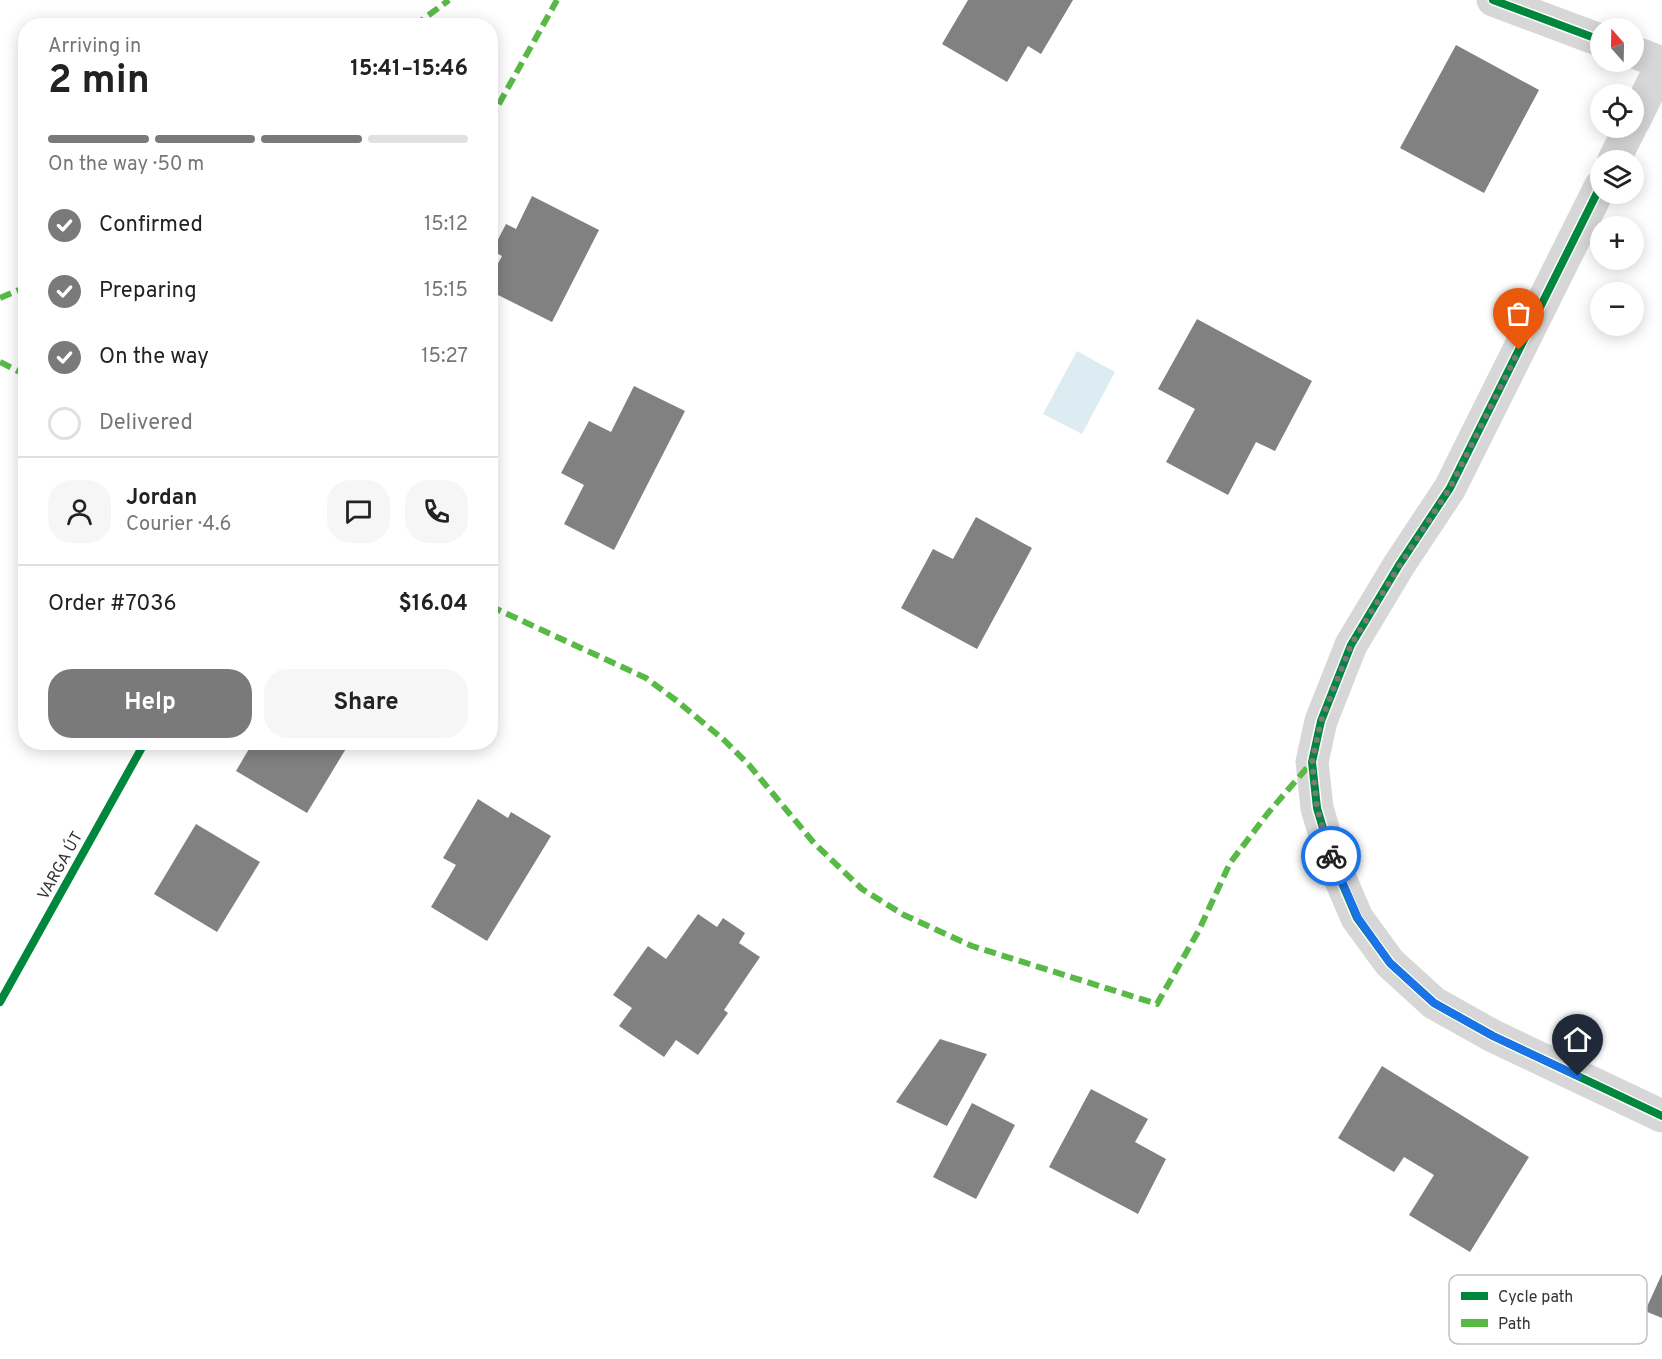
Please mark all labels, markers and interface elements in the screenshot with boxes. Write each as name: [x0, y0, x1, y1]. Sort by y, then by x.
north arrow: [1590, 18, 1644, 72]
map controls: [1590, 18, 1644, 336]
text: Arriving in: [48, 34, 141, 60]
text: 15:41–15:46: [350, 56, 468, 83]
text: 2 min: [48, 58, 150, 107]
button: locate: [1590, 84, 1644, 138]
button: layers: [1590, 150, 1644, 204]
text: On the way · 50 m: [48, 152, 204, 178]
icon: check: [48, 209, 81, 242]
text: Confirmed: [99, 212, 203, 239]
text: 15:12: [424, 212, 468, 238]
button: +: [1590, 216, 1644, 270]
icon: check: [48, 275, 81, 308]
text: Preparing: [99, 278, 197, 305]
text: 15:15: [424, 278, 468, 304]
button: −: [1590, 282, 1644, 336]
pin: [1493, 288, 1544, 350]
icon: bag: [1502, 297, 1535, 330]
icon: check: [48, 341, 81, 374]
text: On the way: [99, 344, 209, 371]
text: 15:27: [421, 344, 468, 370]
text: Delivered: [99, 410, 193, 437]
button: person: [48, 480, 111, 543]
button: chat: [327, 480, 390, 543]
button: phone: [405, 480, 468, 543]
text: Jordan: [126, 485, 197, 512]
text: Courier · 4.6: [126, 512, 231, 538]
text: Order #7036: [48, 591, 177, 618]
text: $16.04: [398, 591, 468, 618]
button: Help: [48, 669, 252, 738]
button: Share: [264, 669, 468, 738]
courier: [1301, 826, 1361, 886]
street label: VARGA ÚT: [32, 827, 88, 904]
icon: bike: [1315, 840, 1348, 873]
pin: [1552, 1014, 1603, 1076]
icon: home: [1561, 1023, 1594, 1056]
legend: [1449, 1275, 1647, 1344]
text: Cycle path: [1498, 1288, 1573, 1308]
text: Path: [1498, 1315, 1531, 1335]

